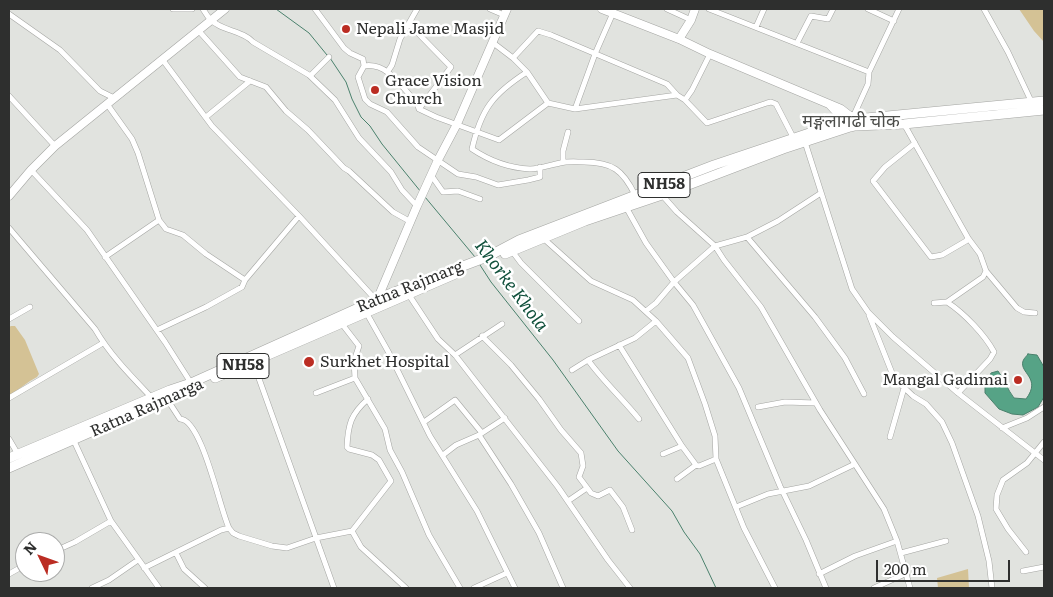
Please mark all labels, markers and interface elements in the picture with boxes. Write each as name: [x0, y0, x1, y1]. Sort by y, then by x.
place label: Nepali Jame Masjid: [356, 19, 504, 39]
marker: Nepali Jame Masjid: [340, 23, 352, 35]
place label: Grace Vision Church: [385, 71, 482, 109]
marker: Grace Vision Church: [369, 84, 381, 96]
district label: मङ्गलागढी चोक: [802, 111, 900, 133]
road number: NH58: [638, 172, 690, 198]
water label: Khorke Khola: [469, 236, 553, 336]
street label: Ratna Rajmarg: [354, 257, 466, 317]
place label: Surkhet Hospital: [320, 352, 449, 372]
road number: NH58: [217, 354, 269, 378]
marker: Surkhet Hospital: [302, 355, 316, 369]
place label: Mangal Gadimai: [882, 370, 1008, 390]
street label: Ratna Rajmarga: [88, 374, 206, 442]
marker: Mangal Gadimai: [1012, 374, 1024, 386]
north arrow: [15, 532, 65, 582]
text: N: [18, 537, 41, 559]
scale bar: [878, 550, 1012, 582]
text: 200 m: [884, 557, 927, 580]

